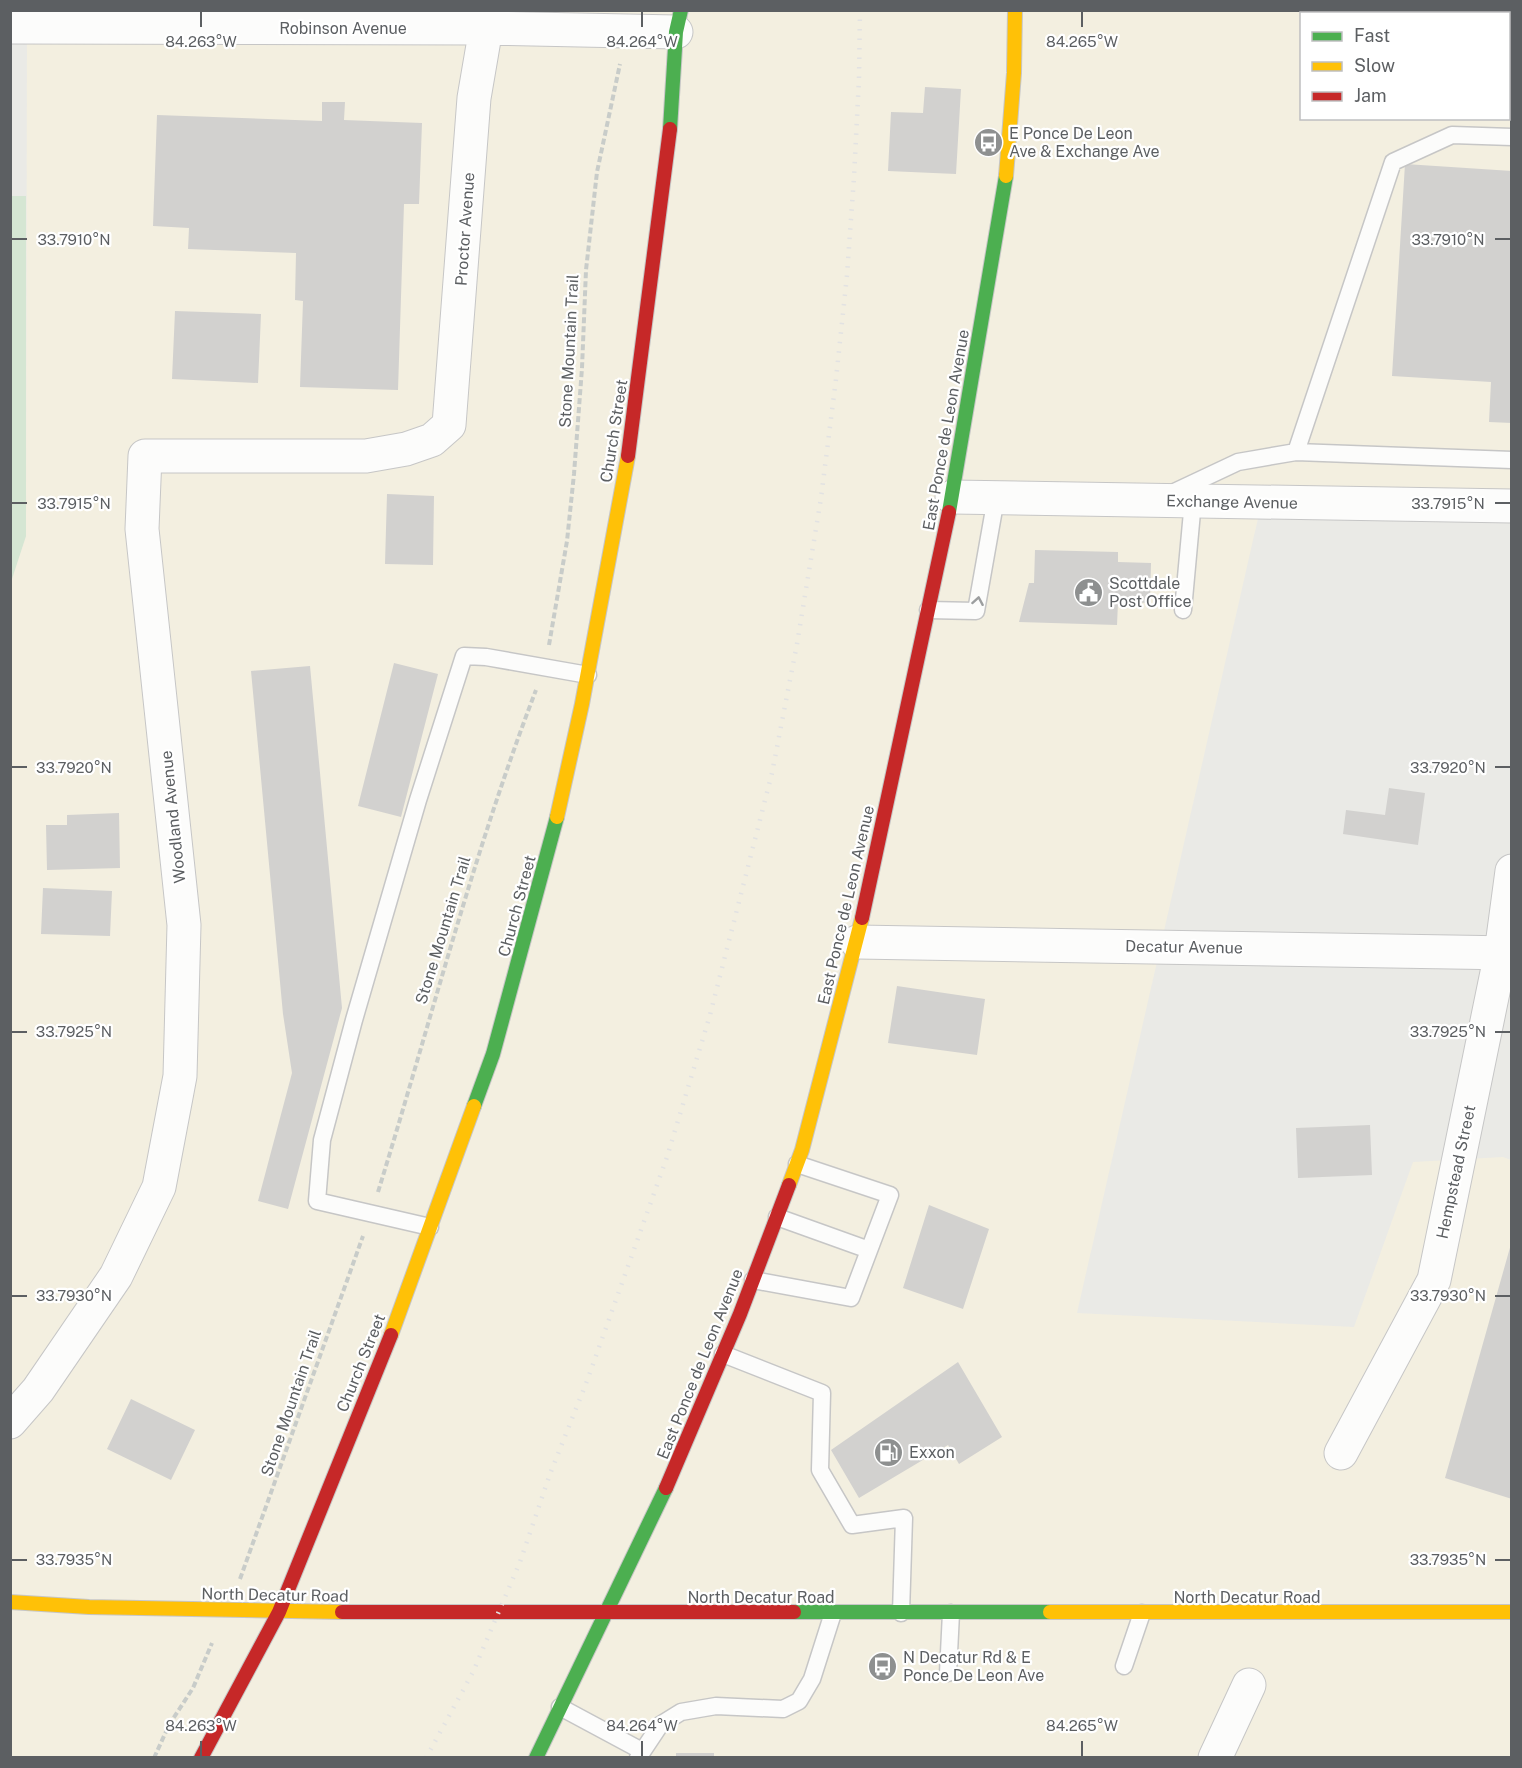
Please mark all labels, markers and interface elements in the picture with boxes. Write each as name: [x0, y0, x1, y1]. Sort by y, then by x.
legend: [1300, 12, 1510, 120]
street label: Robinson Avenue: [279, 19, 407, 38]
text: Fast: [1354, 25, 1390, 46]
text: 84.263°W: [165, 33, 237, 50]
text: 84.264°W: [606, 33, 678, 50]
text: 84.265°W: [1046, 33, 1118, 50]
text: Slow: [1354, 55, 1395, 76]
text: Jam: [1354, 85, 1387, 106]
place label: E Ponce De Leon Ave & Exchange Ave: [1009, 124, 1160, 161]
bus stop icon: E Ponce De Leon Ave & Exchange Ave: [972, 126, 1004, 158]
street label: Proctor Avenue: [452, 172, 478, 286]
text: 33.7910°N: [37, 231, 111, 248]
text: 33.7910°N: [1411, 231, 1485, 248]
street label: Stone Mountain Trail: [555, 274, 583, 428]
street label: East Ponce de Leon Avenue: [919, 328, 973, 532]
street label: Church Street: [596, 378, 632, 484]
street label: Exchange Avenue: [1166, 491, 1298, 513]
text: 33.7915°N: [37, 495, 111, 512]
text: 33.7915°N: [1411, 495, 1485, 512]
place label: Scottdale Post Office: [1109, 574, 1192, 611]
public building icon: Scottdale Post Office: [1072, 576, 1104, 608]
one-way arrow: [971, 596, 984, 606]
street label: Woodland Avenue: [157, 750, 189, 884]
text: 33.7920°N: [36, 759, 112, 776]
text: 33.7920°N: [1410, 759, 1486, 776]
street label: East Ponce de Leon Avenue: [814, 804, 878, 1006]
street label: Church Street: [494, 853, 540, 959]
street label: Stone Mountain Trail: [411, 854, 475, 1006]
street label: Decatur Avenue: [1125, 936, 1243, 958]
text: 33.7925°N: [36, 1023, 112, 1040]
text: 33.7925°N: [1410, 1023, 1486, 1040]
street label: Hempstead Street: [1433, 1103, 1479, 1241]
street label: East Ponce de Leon Avenue: [653, 1266, 747, 1462]
text: 33.7930°N: [36, 1287, 112, 1304]
text: 33.7930°N: [1410, 1287, 1486, 1304]
street label: Church Street: [333, 1311, 389, 1415]
street label: Stone Mountain Trail: [257, 1327, 325, 1479]
fuel station icon: Exxon: [872, 1436, 904, 1468]
place label: Exxon: [909, 1443, 955, 1462]
text: 33.7935°N: [36, 1551, 112, 1568]
text: 33.7935°N: [1410, 1551, 1486, 1568]
street label: North Decatur Road: [201, 1584, 349, 1606]
street label: North Decatur Road: [687, 1588, 835, 1607]
street label: North Decatur Road: [1173, 1588, 1321, 1607]
place label: N Decatur Rd & E Ponce De Leon Ave: [903, 1648, 1044, 1685]
bus stop icon: N Decatur Rd & E Ponce De Leon Ave: [866, 1650, 898, 1682]
text: 84.263°W: [165, 1717, 237, 1734]
text: 84.264°W: [606, 1717, 678, 1734]
text: 84.265°W: [1046, 1717, 1118, 1734]

